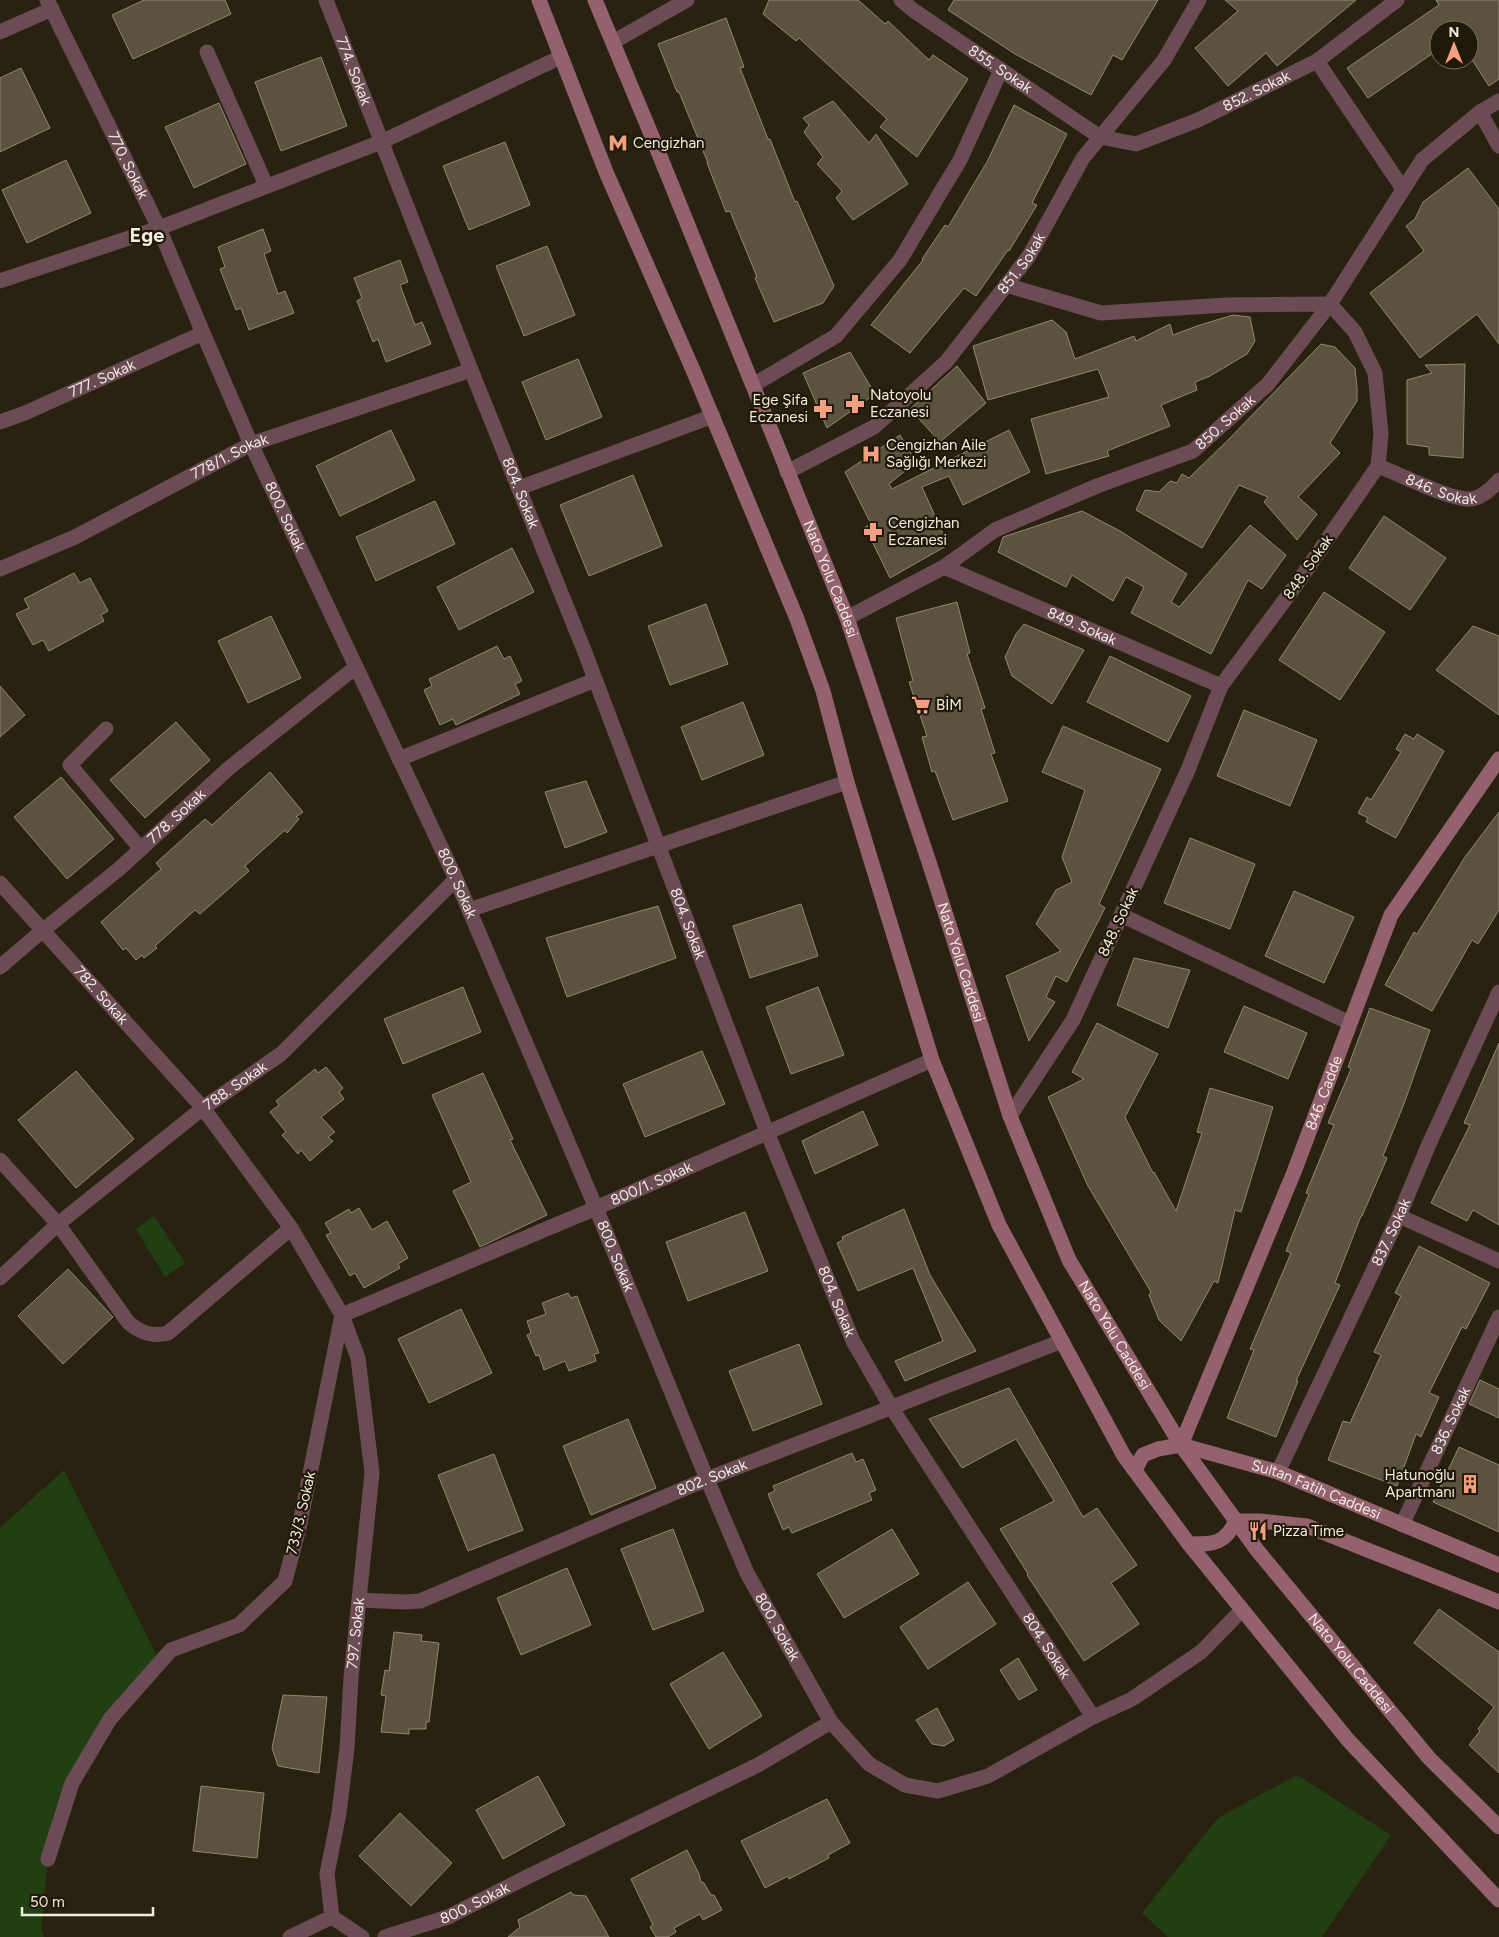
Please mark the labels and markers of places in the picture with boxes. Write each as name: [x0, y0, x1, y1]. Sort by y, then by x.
metro station icon: Cengizhan: [607, 132, 629, 154]
place label: Cengizhan: [633, 134, 704, 152]
place label: Natoyolu Eczanesi: [870, 386, 931, 421]
place label: Ege Şifa Eczanesi: [749, 391, 808, 426]
pharmacy icon: Natoyolu Eczanesi: [844, 393, 866, 415]
pharmacy icon: Ege Şifa Eczanesi: [812, 398, 834, 420]
place label: Cengizhan Aile Sağlığı Merkezi: [886, 436, 987, 471]
hospital icon: Cengizhan Aile Sağlığı Merkezi: [860, 443, 882, 465]
place label: Cengizhan Eczanesi: [888, 514, 959, 549]
pharmacy icon: Cengizhan Eczanesi: [862, 521, 884, 543]
supermarket icon: BİM: [910, 694, 932, 716]
place label: BİM: [936, 696, 962, 714]
place label: Hatunoğlu Apartmanı: [1384, 1466, 1455, 1501]
building icon: Hatunoğlu Apartmanı: [1459, 1473, 1481, 1495]
restaurant icon: Pizza Time: [1247, 1520, 1269, 1542]
place label: Pizza Time: [1273, 1522, 1344, 1540]

